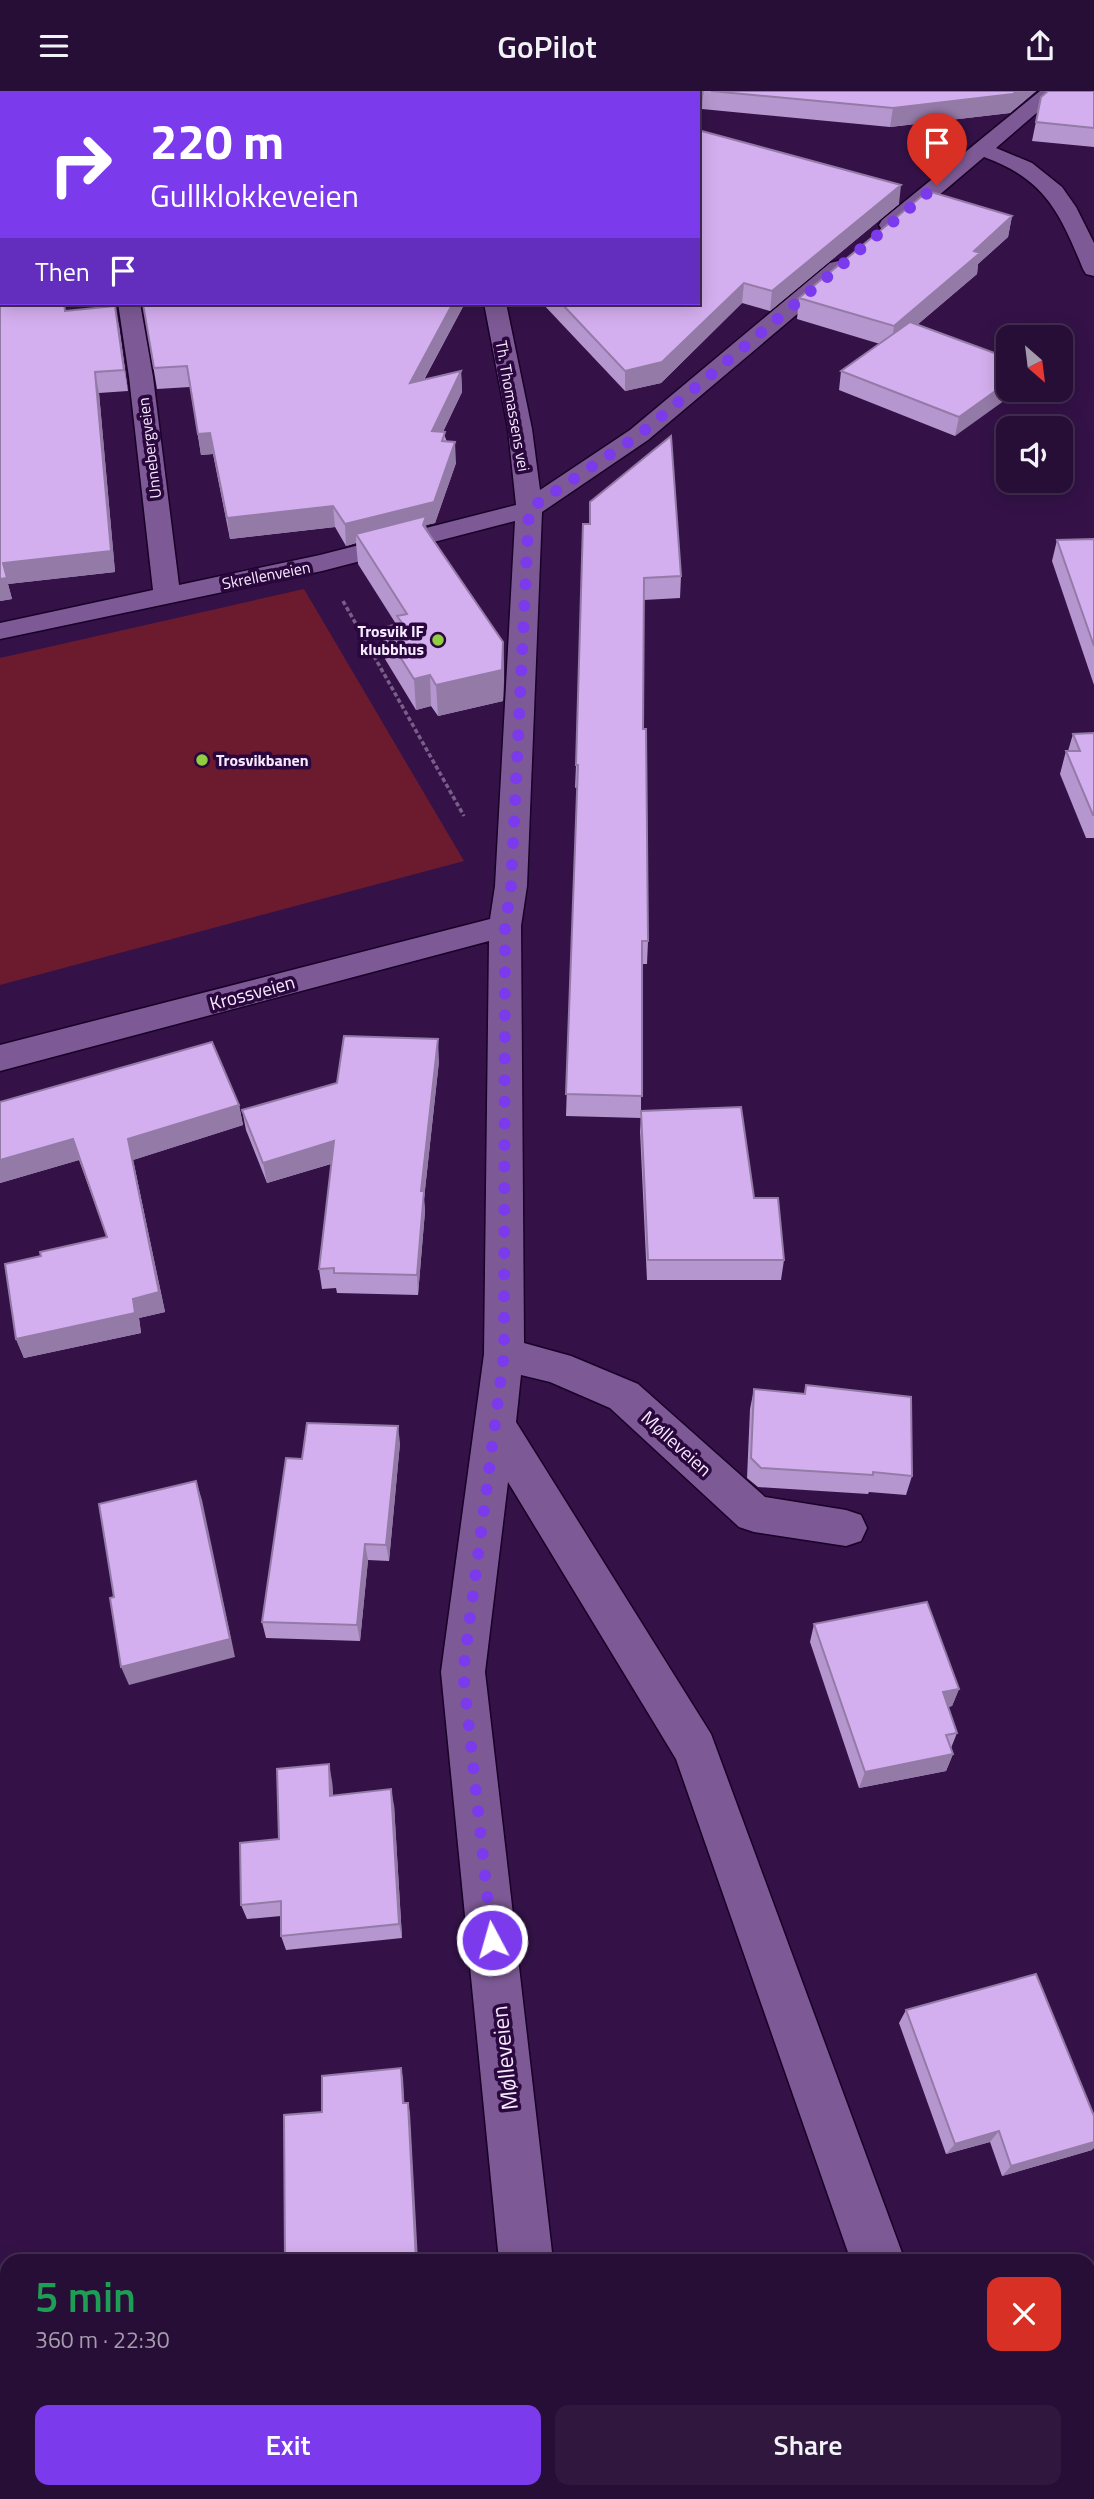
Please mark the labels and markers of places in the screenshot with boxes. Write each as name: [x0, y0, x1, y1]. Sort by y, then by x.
pin: [907, 113, 967, 185]
place label: Trosvik IF klubbhus: [358, 619, 424, 661]
marker: Trosvik IF klubbhus: [430, 632, 446, 648]
place label: Trosvikbanen: [216, 748, 309, 772]
marker: Trosvikbanen: [194, 752, 210, 768]

